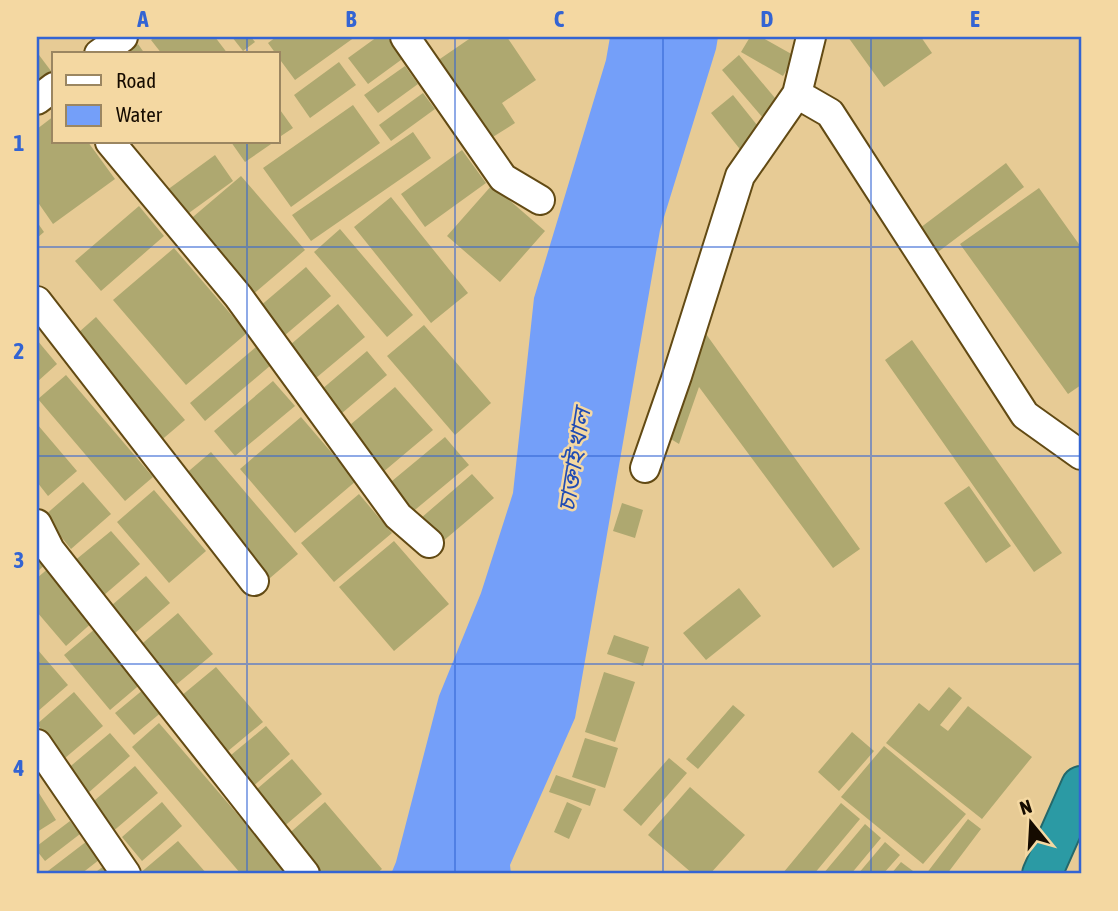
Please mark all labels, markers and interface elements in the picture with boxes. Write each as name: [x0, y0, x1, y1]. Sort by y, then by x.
text: A: [136, 6, 149, 32]
text: B: [346, 6, 357, 32]
text: C: [554, 6, 565, 32]
text: D: [761, 6, 774, 32]
text: E: [970, 6, 980, 32]
legend: [52, 52, 280, 144]
text: Road: [116, 68, 156, 92]
text: Water: [116, 102, 163, 126]
text: 1: [14, 130, 25, 156]
text: 2: [14, 338, 24, 364]
water label: চাক্তাই খাল: [553, 402, 596, 513]
text: 3: [14, 547, 24, 573]
text: 4: [13, 755, 25, 781]
north arrow: [996, 788, 1066, 858]
text: N: [1017, 795, 1034, 819]

